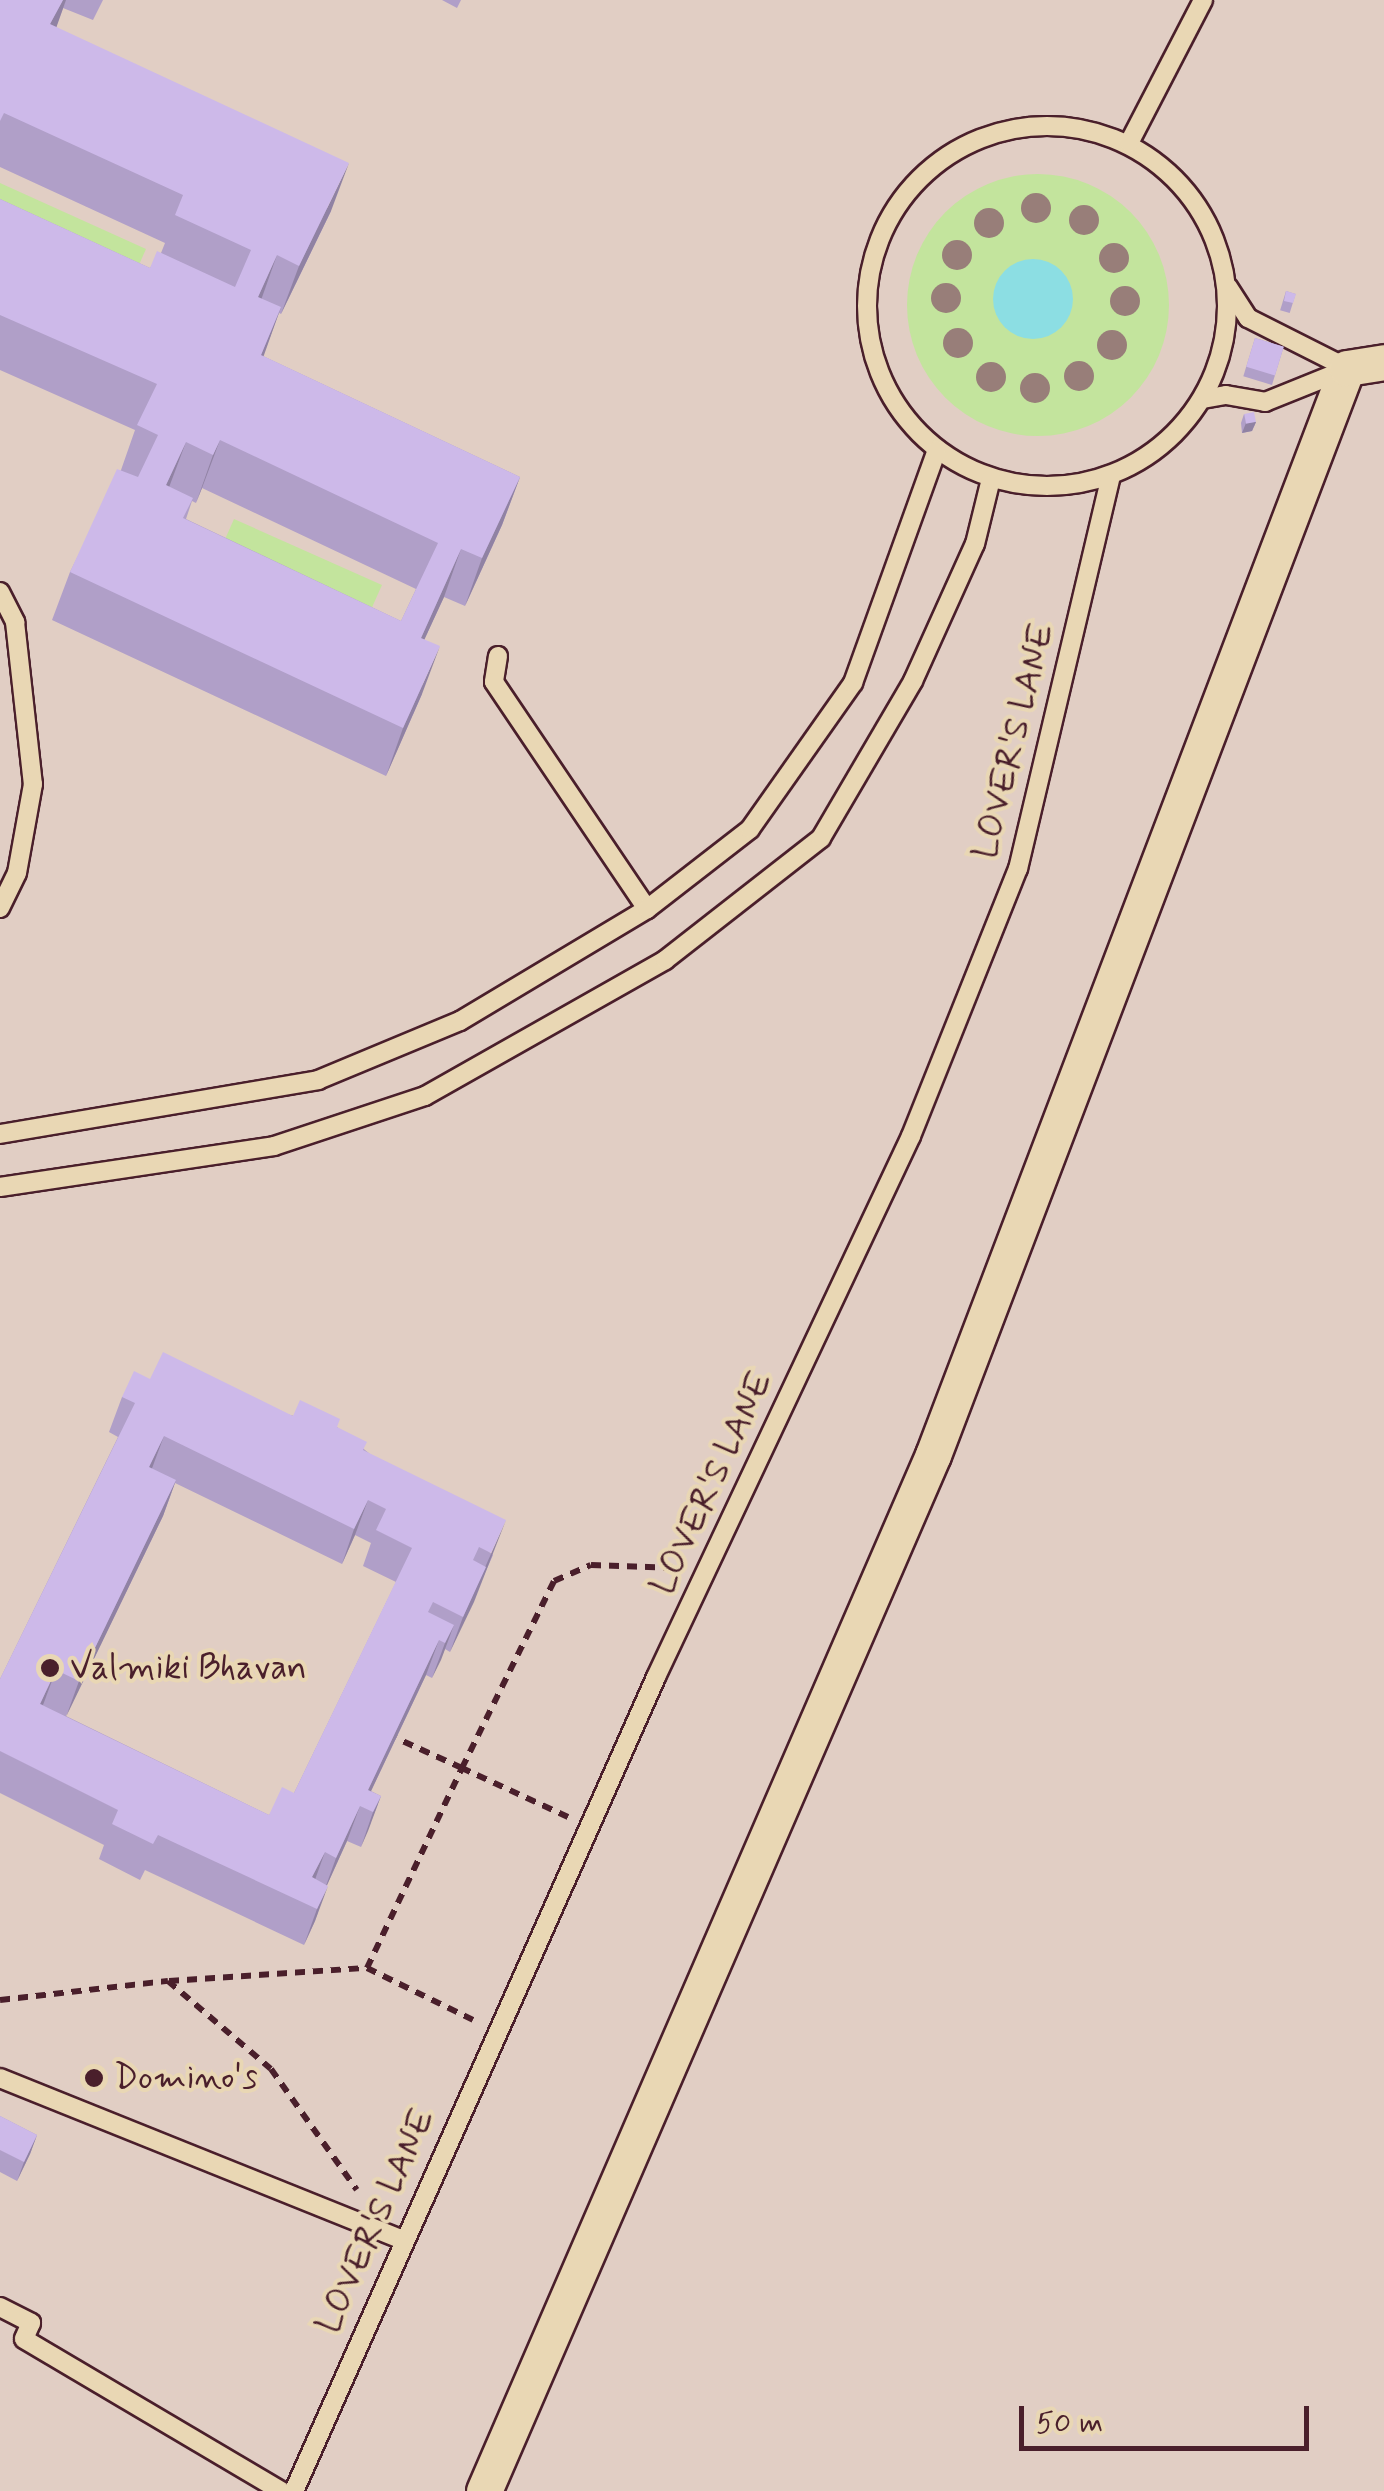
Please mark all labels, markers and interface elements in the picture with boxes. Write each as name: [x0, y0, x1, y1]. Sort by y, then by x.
street label: LOVER'S LANE: [964, 617, 1064, 865]
street label: LOVER'S LANE: [641, 1363, 783, 1603]
place label: Valmiki Bhavan: [70, 1647, 306, 1689]
marker: Valmiki Bhavan: [39, 1657, 61, 1679]
place label: Domino's: [114, 2057, 258, 2099]
marker: Domino's: [83, 2067, 105, 2089]
street label: LOVER'S LANE: [307, 2101, 445, 2341]
scale bar: [1024, 2386, 1314, 2448]
text: 50 m: [1036, 2404, 1103, 2443]

